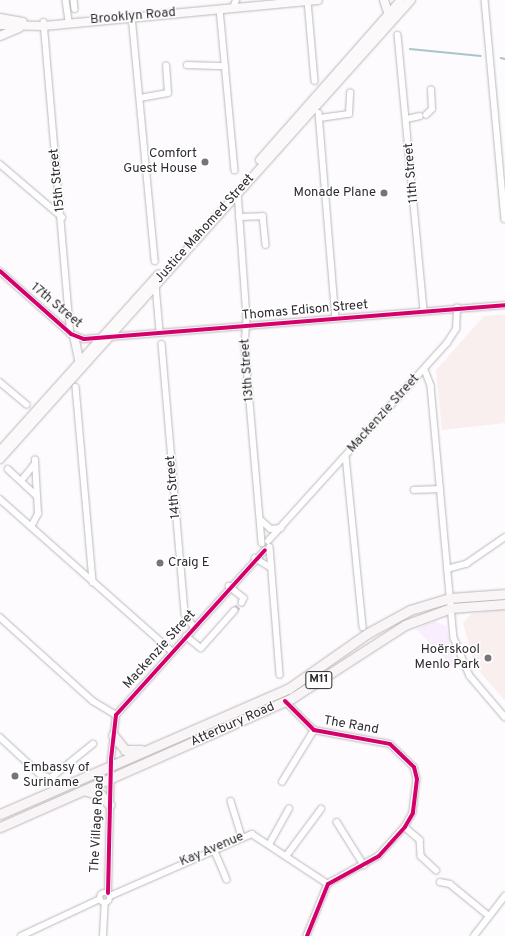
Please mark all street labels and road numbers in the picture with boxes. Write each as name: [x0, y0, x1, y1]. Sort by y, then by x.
street label: Brooklyn Road: [90, 5, 176, 29]
street label: 11th Street: [402, 142, 422, 204]
street label: 15th Street: [47, 147, 69, 213]
street label: Justice Mahomed Street: [152, 171, 258, 287]
street label: 17th Street: [27, 280, 85, 332]
street label: Thomas Edison Street: [241, 298, 369, 324]
street label: 13th Street: [238, 338, 258, 402]
street label: Mackenzie Street: [345, 372, 423, 456]
street label: 14th Street: [163, 455, 185, 519]
street label: Mackenzie Street: [121, 608, 199, 692]
road number: M11: [305, 670, 333, 690]
street label: Atterbury Road: [189, 700, 277, 750]
street label: The Rand: [322, 714, 380, 738]
street label: The Village Road: [88, 775, 108, 873]
street label: Kay Avenue: [177, 829, 247, 871]

